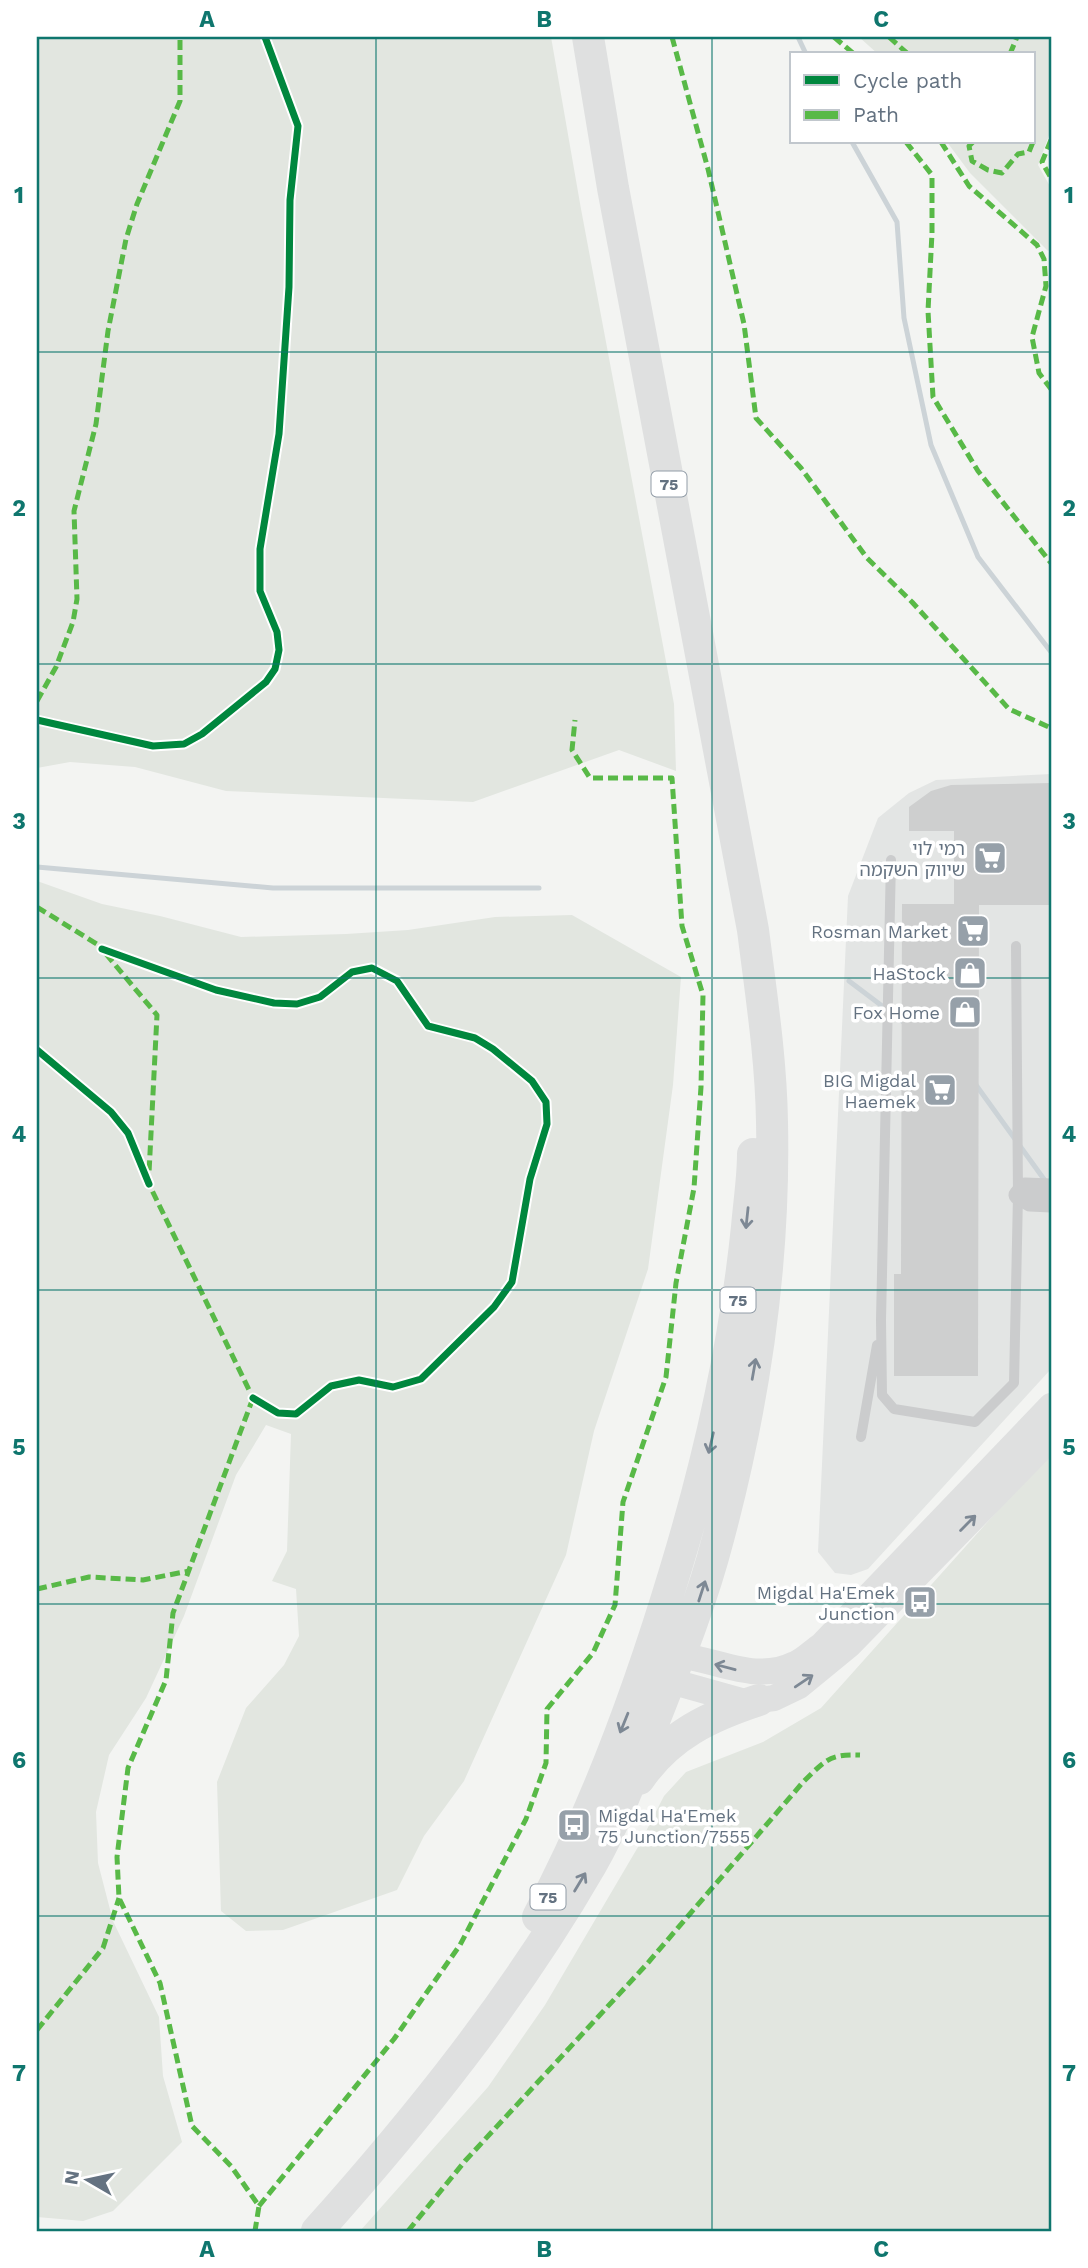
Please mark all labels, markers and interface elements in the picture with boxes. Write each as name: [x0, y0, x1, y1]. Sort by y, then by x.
text: A: [199, 6, 215, 33]
text: B: [536, 6, 552, 33]
text: C: [873, 6, 889, 33]
legend: [790, 52, 1036, 144]
text: Cycle path: [853, 68, 962, 93]
text: Path: [853, 102, 899, 127]
text: 1: [14, 182, 24, 209]
text: 1: [1064, 182, 1074, 209]
road number: 75: [652, 471, 686, 496]
text: 2: [12, 495, 26, 522]
text: 2: [1062, 495, 1076, 522]
text: 3: [12, 808, 26, 835]
text: 3: [1062, 808, 1076, 835]
place label: רמי לוי שיווק השקמה: [859, 838, 965, 880]
supermarket icon: רמי לוי שיווק השקמה: [971, 839, 1009, 877]
supermarket icon: Rosman Market: [954, 912, 992, 950]
place label: Rosman Market: [811, 921, 948, 942]
shop icon: HaStock: [951, 954, 989, 992]
place label: HaStock: [873, 963, 946, 984]
shop icon: Fox Home: [946, 993, 984, 1031]
place label: Fox Home: [853, 1002, 940, 1023]
place label: BIG Migdal Haemek: [823, 1070, 916, 1112]
supermarket icon: BIG Migdal Haemek: [921, 1071, 959, 1109]
text: 4: [12, 1121, 27, 1148]
text: 4: [1062, 1121, 1077, 1148]
one-way arrow: [741, 1207, 754, 1229]
road number: 75: [720, 1288, 756, 1312]
one-way arrow: [747, 1359, 761, 1381]
one-way arrow: [703, 1431, 717, 1454]
text: 5: [12, 1434, 26, 1461]
text: 5: [1062, 1434, 1076, 1461]
one-way arrow: [959, 1515, 976, 1532]
one-way arrow: [697, 1580, 710, 1602]
place label: Migdal Ha'Emek Junction: [757, 1582, 895, 1624]
bus stop icon: Migdal Ha'Emek Junction: [901, 1583, 939, 1621]
one-way arrow: [714, 1660, 737, 1673]
one-way arrow: [794, 1674, 813, 1688]
one-way arrow: [616, 1711, 629, 1733]
text: 6: [12, 1747, 26, 1774]
text: 6: [1062, 1747, 1076, 1774]
place label: Migdal Ha'Emek 75 Junction/7555: [598, 1805, 750, 1847]
bus stop icon: Migdal Ha'Emek 75 Junction/7555: [555, 1806, 593, 1844]
one-way arrow: [574, 1873, 588, 1893]
road number: 75: [530, 1884, 566, 1910]
text: 7: [12, 2060, 26, 2087]
text: 7: [1062, 2060, 1076, 2087]
north arrow: [52, 2146, 122, 2216]
text: N: [59, 2169, 84, 2186]
text: A: [199, 2236, 215, 2263]
text: B: [536, 2236, 552, 2263]
text: C: [873, 2236, 889, 2263]

